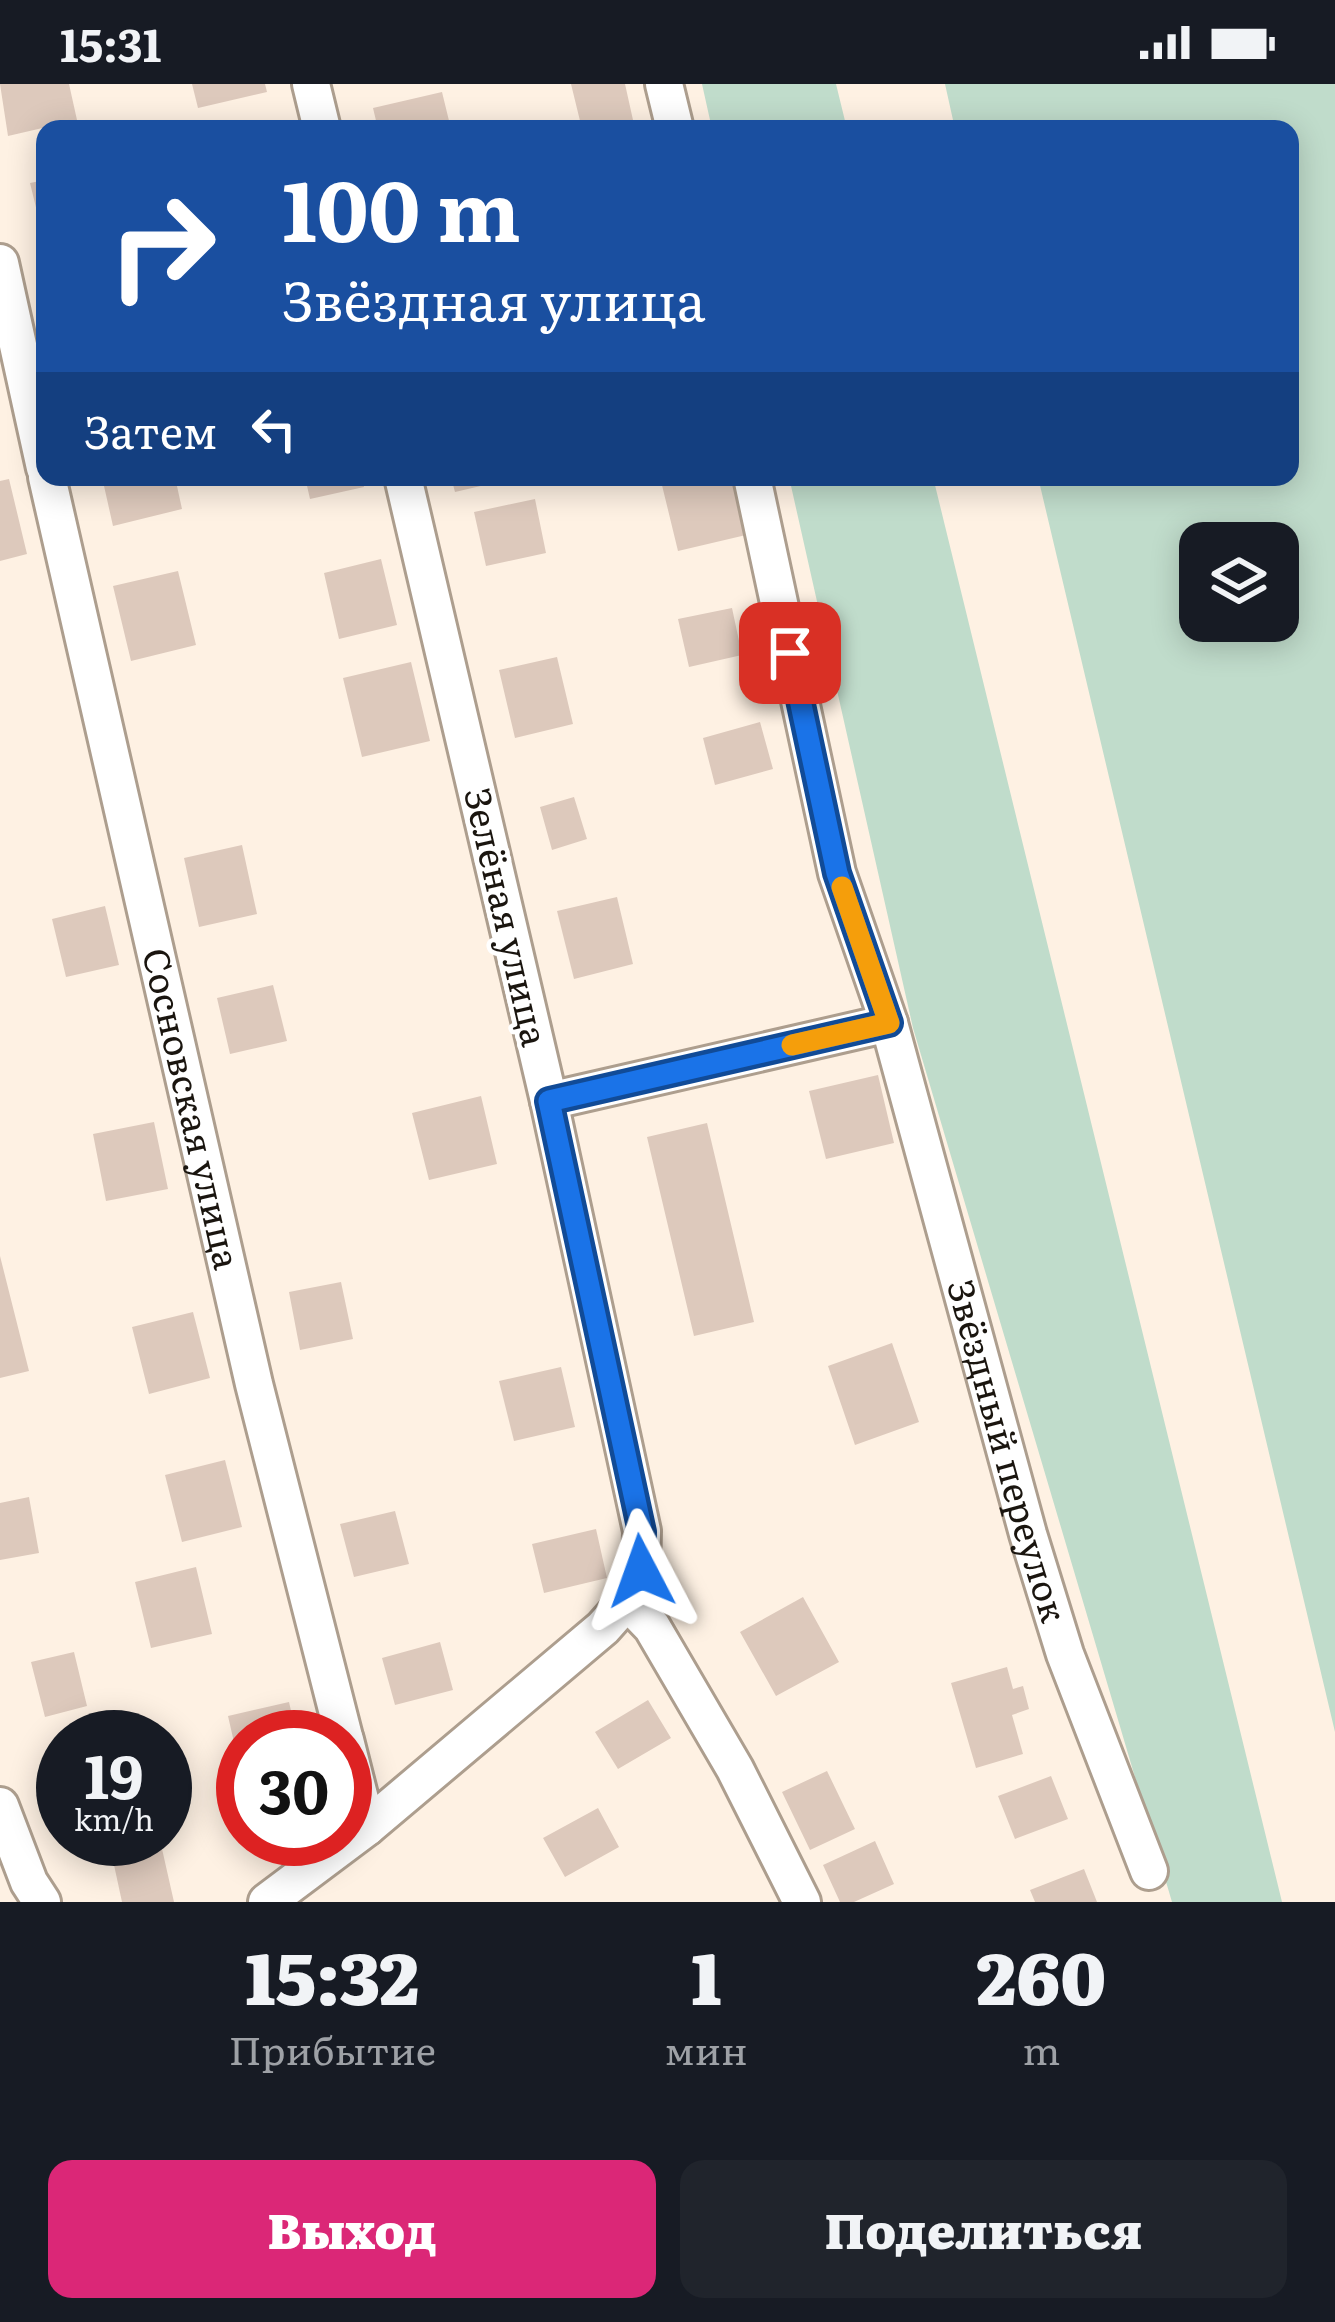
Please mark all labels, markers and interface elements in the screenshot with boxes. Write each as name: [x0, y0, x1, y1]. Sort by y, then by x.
text: 15:31: [60, 9, 161, 76]
text: 100 m: [282, 143, 521, 268]
icon: right: [84, 168, 240, 324]
text: Звёздная улица: [282, 257, 706, 338]
text: Затем: [84, 396, 217, 463]
icon: left: [241, 396, 307, 462]
map controls: [1179, 522, 1299, 642]
button: layers: [1179, 522, 1299, 642]
pin: [739, 602, 841, 704]
icon: arrive: [757, 620, 823, 686]
street label: Зелёная улица: [453, 782, 564, 1051]
street label: Сосновская улица: [131, 942, 256, 1274]
street label: Звёздный переулок: [936, 1273, 1083, 1628]
position arrow: [578, 1508, 704, 1634]
speed limit sign: 30: [216, 1710, 372, 1866]
text: 19: [84, 1728, 144, 1817]
text: km/h: [74, 1796, 154, 1840]
text: 15:32: [245, 1920, 419, 2027]
text: 1: [691, 1920, 721, 2027]
text: 260: [976, 1920, 1106, 2027]
text: Прибытие: [229, 2019, 436, 2077]
text: мин: [665, 2019, 748, 2077]
text: m: [1022, 2019, 1060, 2077]
button: Выход: [48, 2160, 656, 2298]
button: Поделиться: [680, 2160, 1287, 2298]

